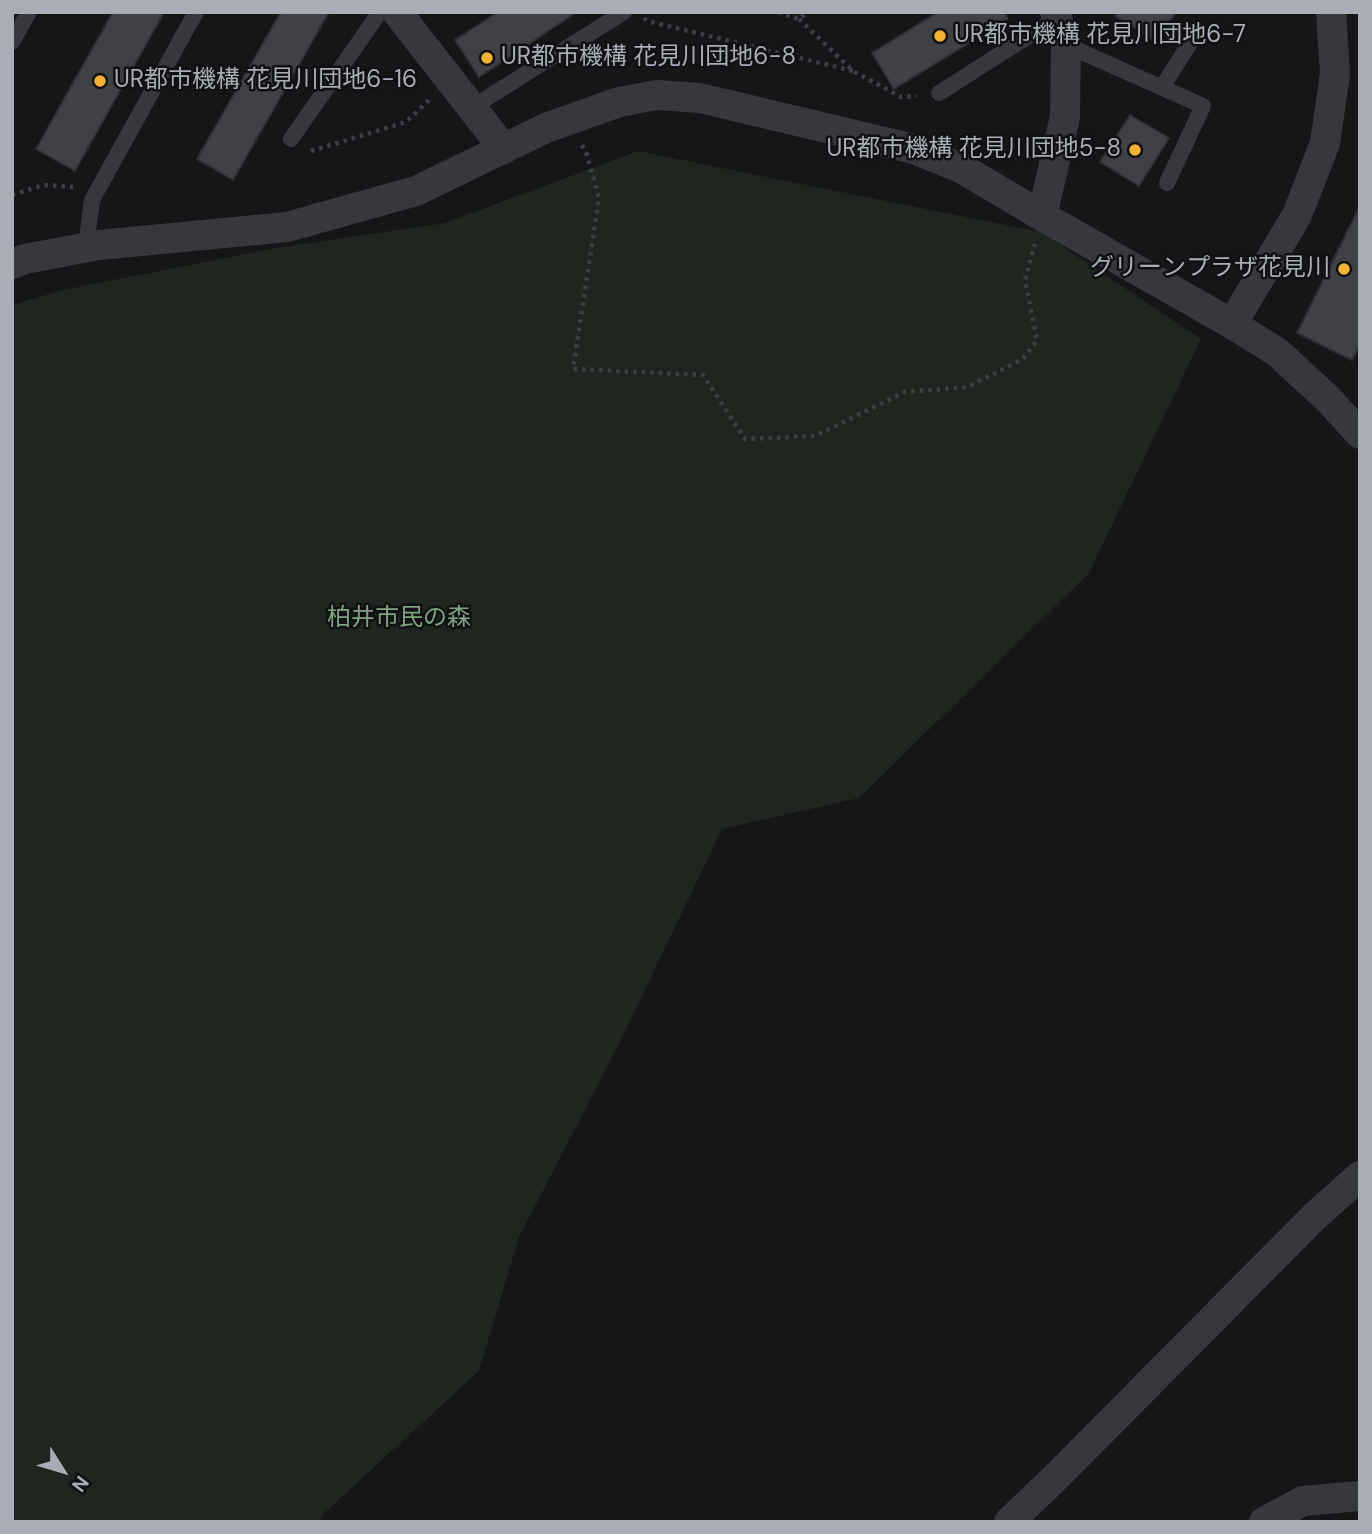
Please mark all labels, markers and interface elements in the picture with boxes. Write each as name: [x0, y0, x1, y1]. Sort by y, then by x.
place label: UR都市機構 花見川団地6-7: [954, 22, 1246, 50]
marker: UR都市機構 花見川団地6-7: [932, 28, 948, 44]
place label: UR都市機構 花見川団地6-8: [501, 44, 796, 72]
marker: UR都市機構 花見川団地6-8: [479, 50, 495, 66]
place label: UR都市機構 花見川団地6-16: [114, 67, 417, 95]
marker: UR都市機構 花見川団地6-16: [92, 73, 108, 89]
place label: UR都市機構 花見川団地5-8: [826, 136, 1121, 164]
marker: UR都市機構 花見川団地5-8: [1127, 142, 1143, 158]
place label: グリーンプラザ花見川: [1090, 255, 1330, 283]
marker: グリーンプラザ花見川: [1336, 261, 1352, 277]
park label: 柏井市民の森: [327, 605, 471, 633]
north arrow: [28, 1436, 98, 1506]
text: N: [66, 1471, 94, 1497]

